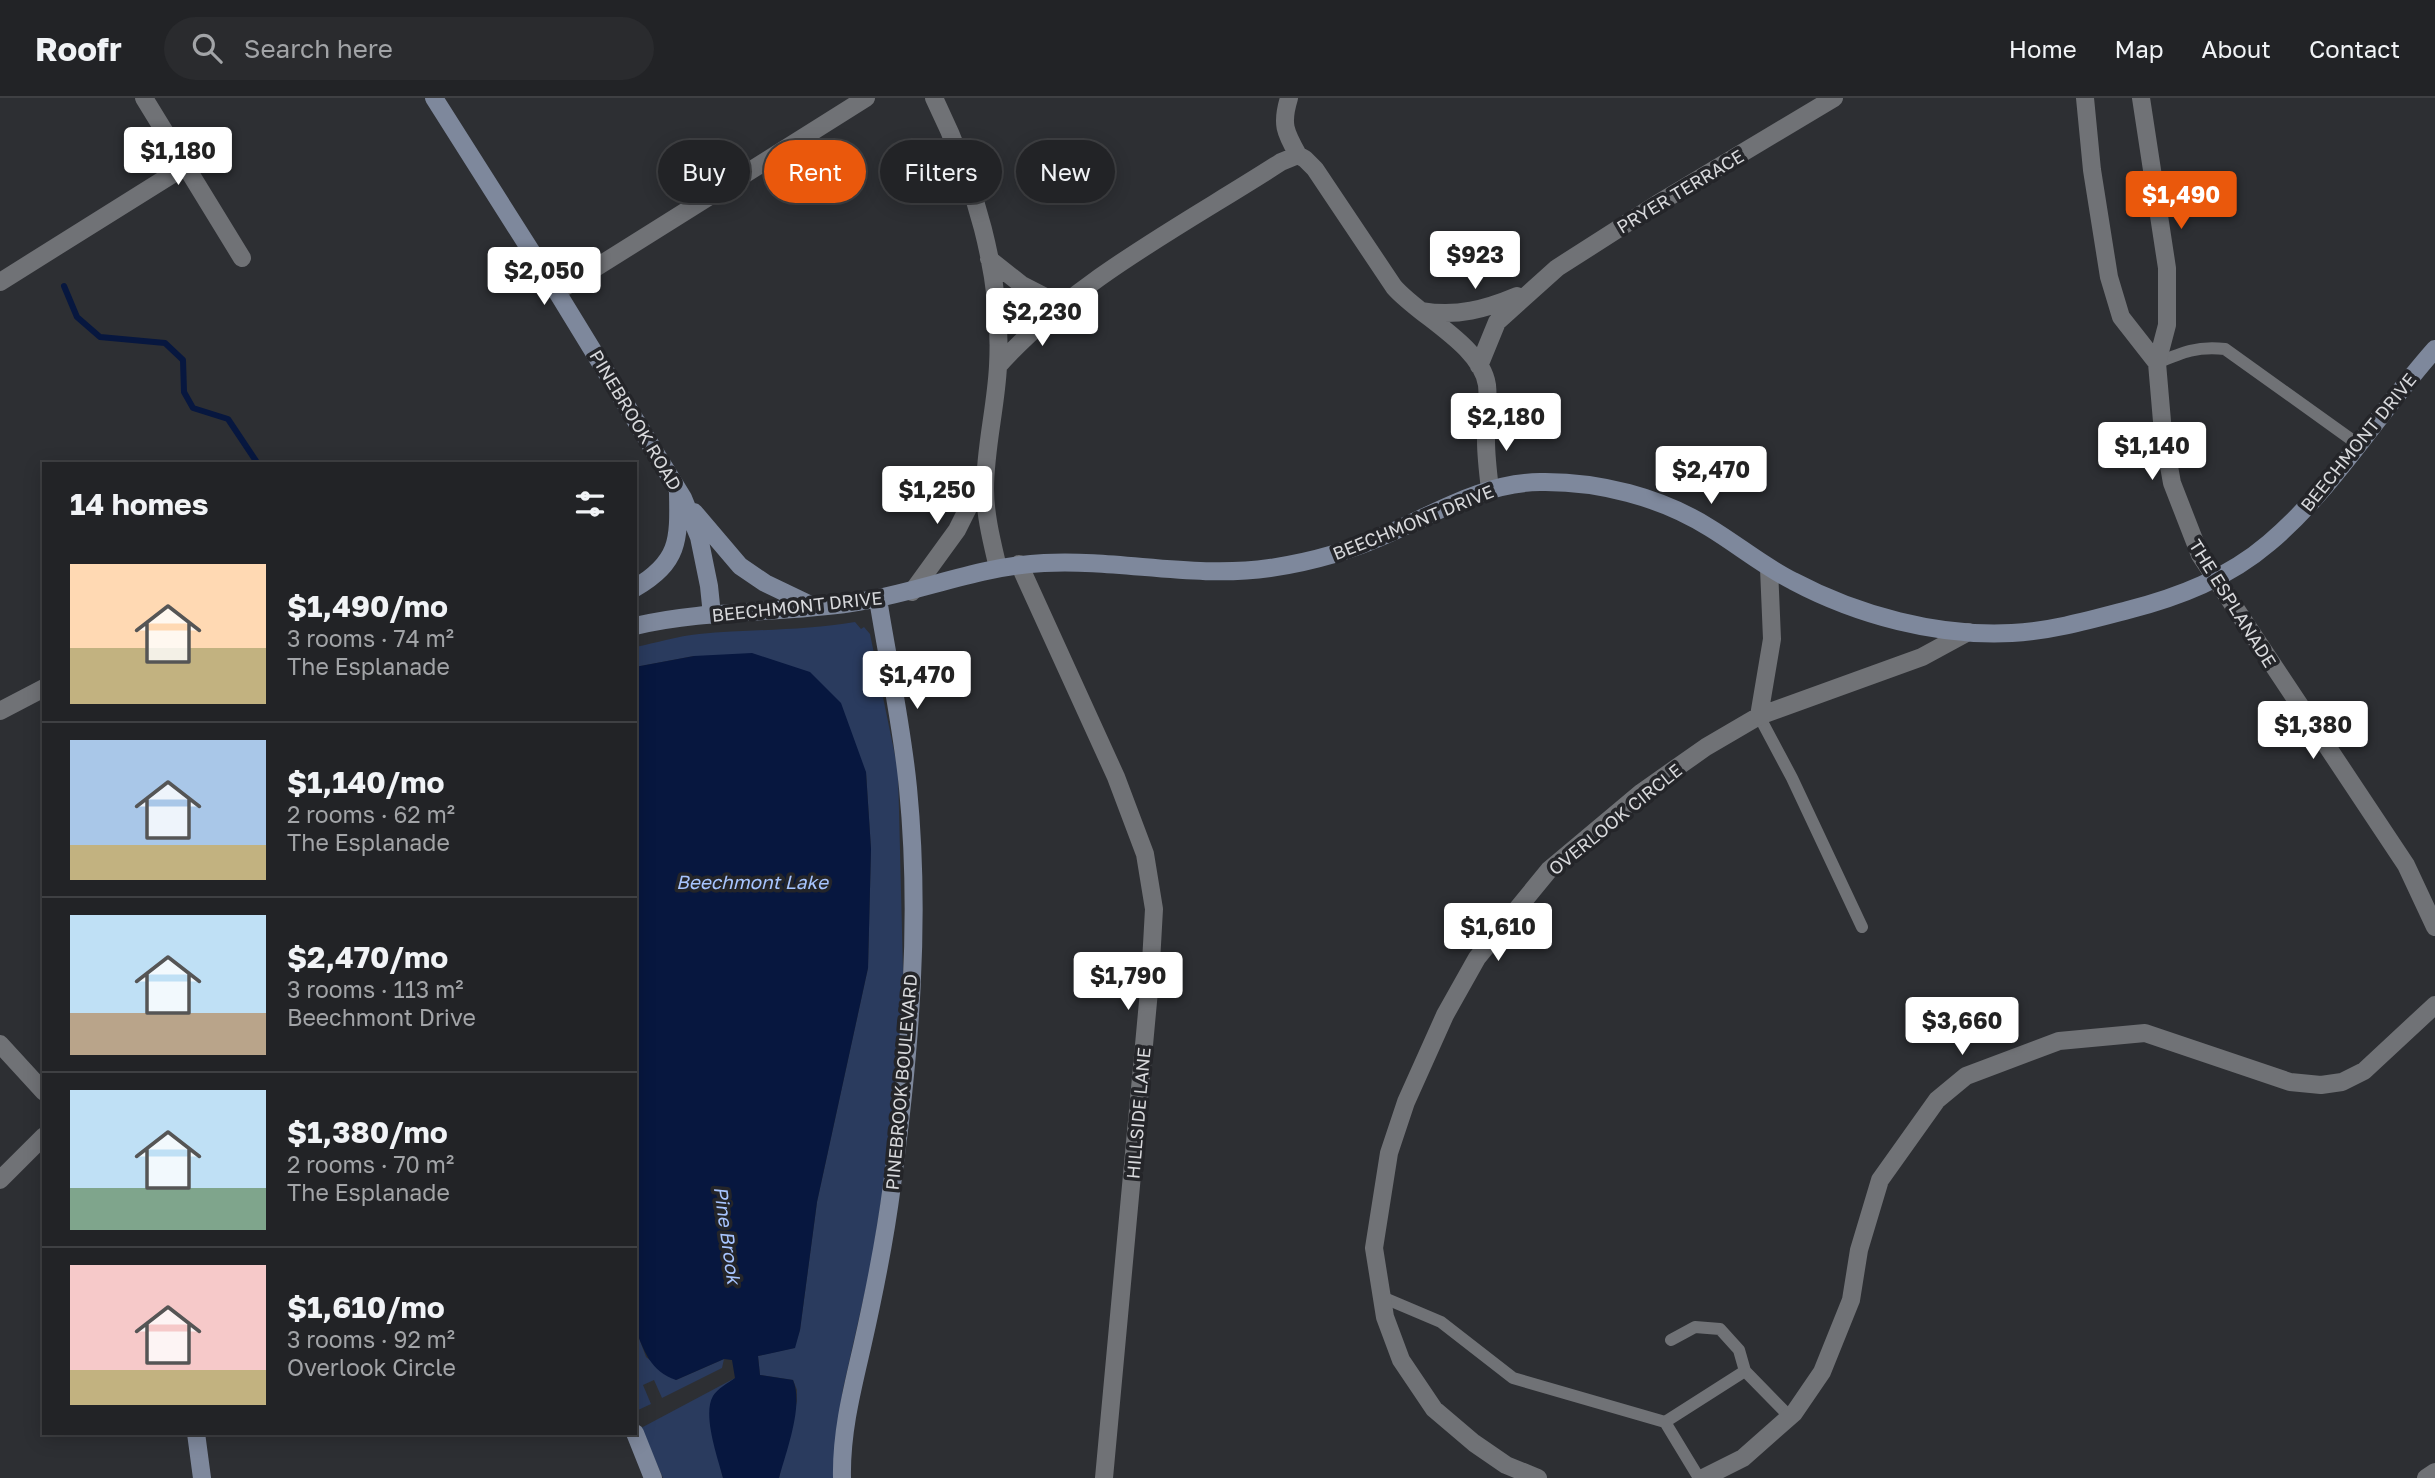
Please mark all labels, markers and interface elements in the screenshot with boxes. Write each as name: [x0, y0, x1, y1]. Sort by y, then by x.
search box: [164, 17, 654, 80]
text: Roofr: [35, 29, 122, 68]
icon: search: [188, 29, 226, 67]
text: Search here: [244, 33, 393, 64]
text: Home: [2009, 34, 2077, 63]
text: Map: [2115, 34, 2164, 63]
text: About: [2202, 34, 2271, 63]
text: Contact: [2309, 34, 2400, 63]
pin: $1,180: [121, 127, 235, 187]
text: $1,180: [140, 136, 216, 164]
chip: Buy: [658, 140, 750, 203]
chip: Rent: [764, 140, 866, 203]
chip: Filters: [880, 140, 1002, 203]
chip: New: [1016, 140, 1115, 203]
street label: PRYER TERRACE: [1612, 144, 1748, 238]
pin: $1,490: [2124, 172, 2238, 231]
text: $1,490: [2142, 180, 2220, 208]
pin: $923: [1434, 232, 1516, 291]
text: $923: [1446, 240, 1504, 268]
pin: $2,050: [487, 248, 601, 307]
text: $2,050: [504, 256, 584, 284]
pin: $2,230: [985, 288, 1099, 348]
text: $2,230: [1002, 297, 1082, 325]
street label: PINEBROOK ROAD: [585, 346, 687, 494]
street label: BEECHMONT DRIVE: [2295, 368, 2421, 516]
pin: $2,180: [1449, 394, 1563, 453]
text: $2,180: [1467, 402, 1545, 430]
pin: $1,140: [2095, 422, 2209, 482]
text: $1,140: [2114, 431, 2190, 459]
pin: $2,470: [1654, 446, 1768, 506]
text: $2,470: [1672, 455, 1750, 483]
pin: $1,250: [880, 466, 994, 526]
text: $1,250: [898, 475, 976, 503]
street label: BEECHMONT DRIVE: [1329, 480, 1497, 564]
icon: filters: [571, 485, 609, 523]
text: 14 homes: [70, 486, 209, 522]
street label: THE ESPLANADE: [2185, 535, 2281, 671]
street label: BEECHMONT DRIVE: [711, 586, 883, 626]
text: $1,490/mo: [287, 588, 448, 624]
icon: home: [126, 592, 210, 676]
text: 3 rooms · 74 m²: [287, 624, 454, 652]
text: The Esplanade: [287, 652, 450, 680]
pin: $1,470: [860, 652, 974, 711]
text: $1,470: [879, 660, 955, 688]
pin: $1,380: [2256, 702, 2370, 761]
text: $1,380: [2274, 710, 2352, 738]
street label: OVERLOOK CIRCLE: [1544, 759, 1686, 879]
text: $1,140/mo: [287, 764, 445, 800]
icon: home: [126, 768, 210, 852]
text: 2 rooms · 62 m²: [287, 800, 455, 828]
text: The Esplanade: [287, 828, 450, 856]
water label: Beechmont Lake: [676, 870, 830, 893]
pin: $1,610: [1441, 904, 1555, 963]
text: $1,610: [1460, 912, 1536, 940]
text: $2,470/mo: [287, 939, 448, 975]
icon: home: [126, 943, 210, 1027]
pin: $1,790: [1071, 953, 1185, 1012]
text: $1,790: [1090, 961, 1166, 989]
street label: PINEBROOK BOULEVARD: [881, 973, 921, 1191]
text: 3 rooms · 113 m²: [287, 975, 464, 1003]
pin: $3,660: [1905, 998, 2019, 1057]
text: Beechmont Drive: [287, 1003, 476, 1031]
text: $3,660: [1922, 1006, 2002, 1034]
street label: HILLSIDE LANE: [1121, 1046, 1155, 1180]
text: $1,380/mo: [287, 1114, 448, 1150]
icon: home: [126, 1118, 210, 1202]
text: 2 rooms · 70 m²: [287, 1150, 454, 1178]
text: The Esplanade: [287, 1178, 450, 1206]
water label: Pine Brook: [710, 1185, 747, 1288]
text: $1,610/mo: [287, 1289, 445, 1325]
icon: home: [126, 1293, 210, 1377]
text: 3 rooms · 92 m²: [287, 1325, 455, 1353]
text: Overlook Circle: [287, 1353, 456, 1381]

